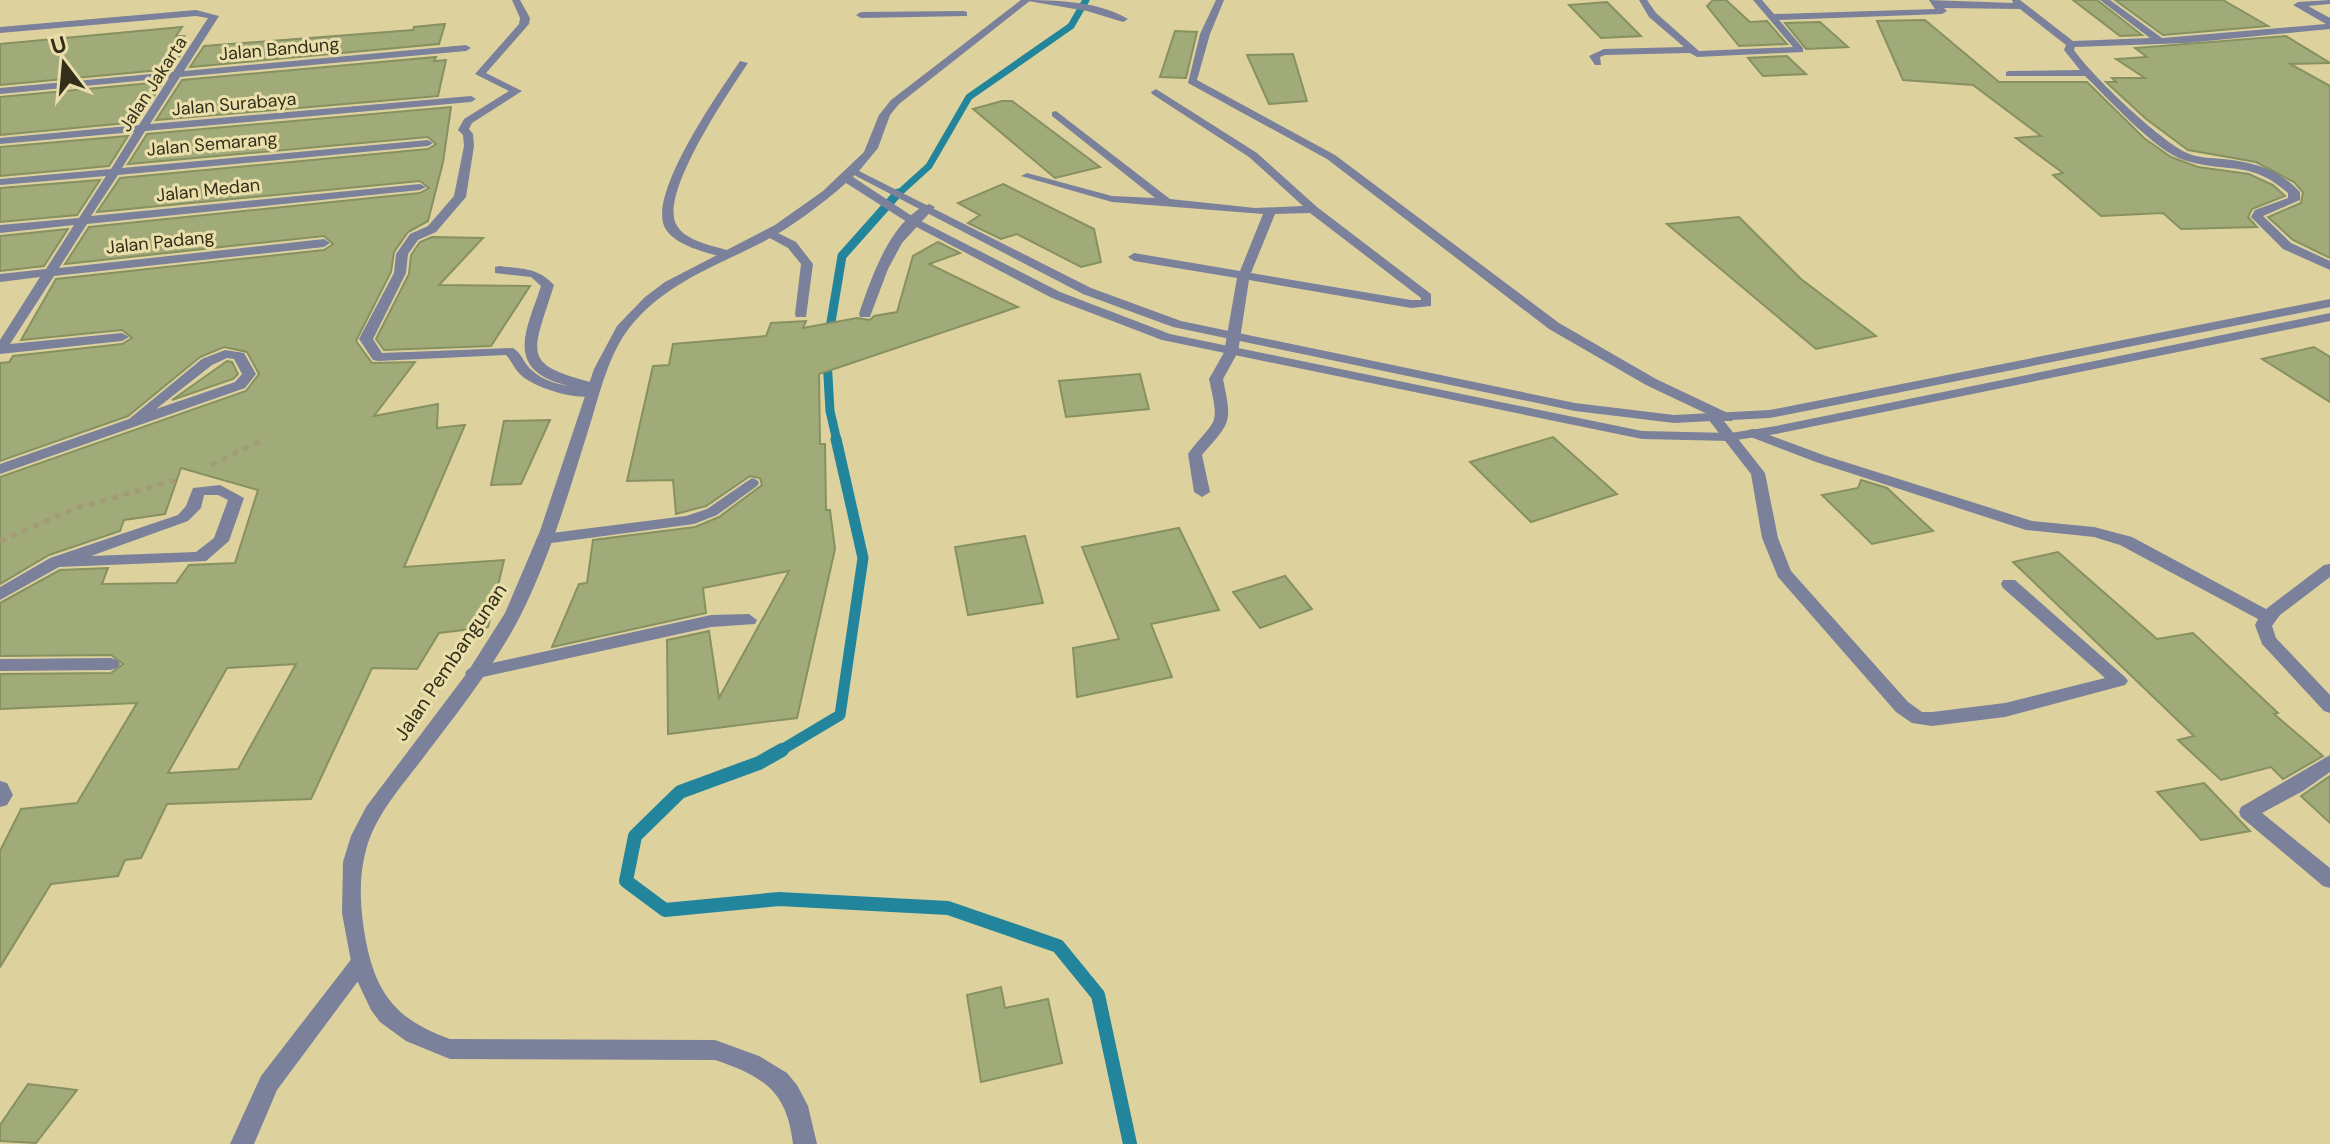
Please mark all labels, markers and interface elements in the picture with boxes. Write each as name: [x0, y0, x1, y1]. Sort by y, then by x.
north arrow: [24, 24, 104, 104]
text: U: [47, 29, 70, 61]
street label: Jalan Jakarta: [113, 32, 193, 136]
street label: Jalan Bandung: [218, 32, 340, 66]
street label: Jalan Surabaya: [171, 87, 297, 121]
street label: Jalan Semarang: [146, 126, 278, 162]
street label: Jalan Medan: [155, 173, 261, 207]
street label: Jalan Padang: [105, 224, 215, 260]
street label: Jalan Pembangunan: [388, 578, 512, 746]

